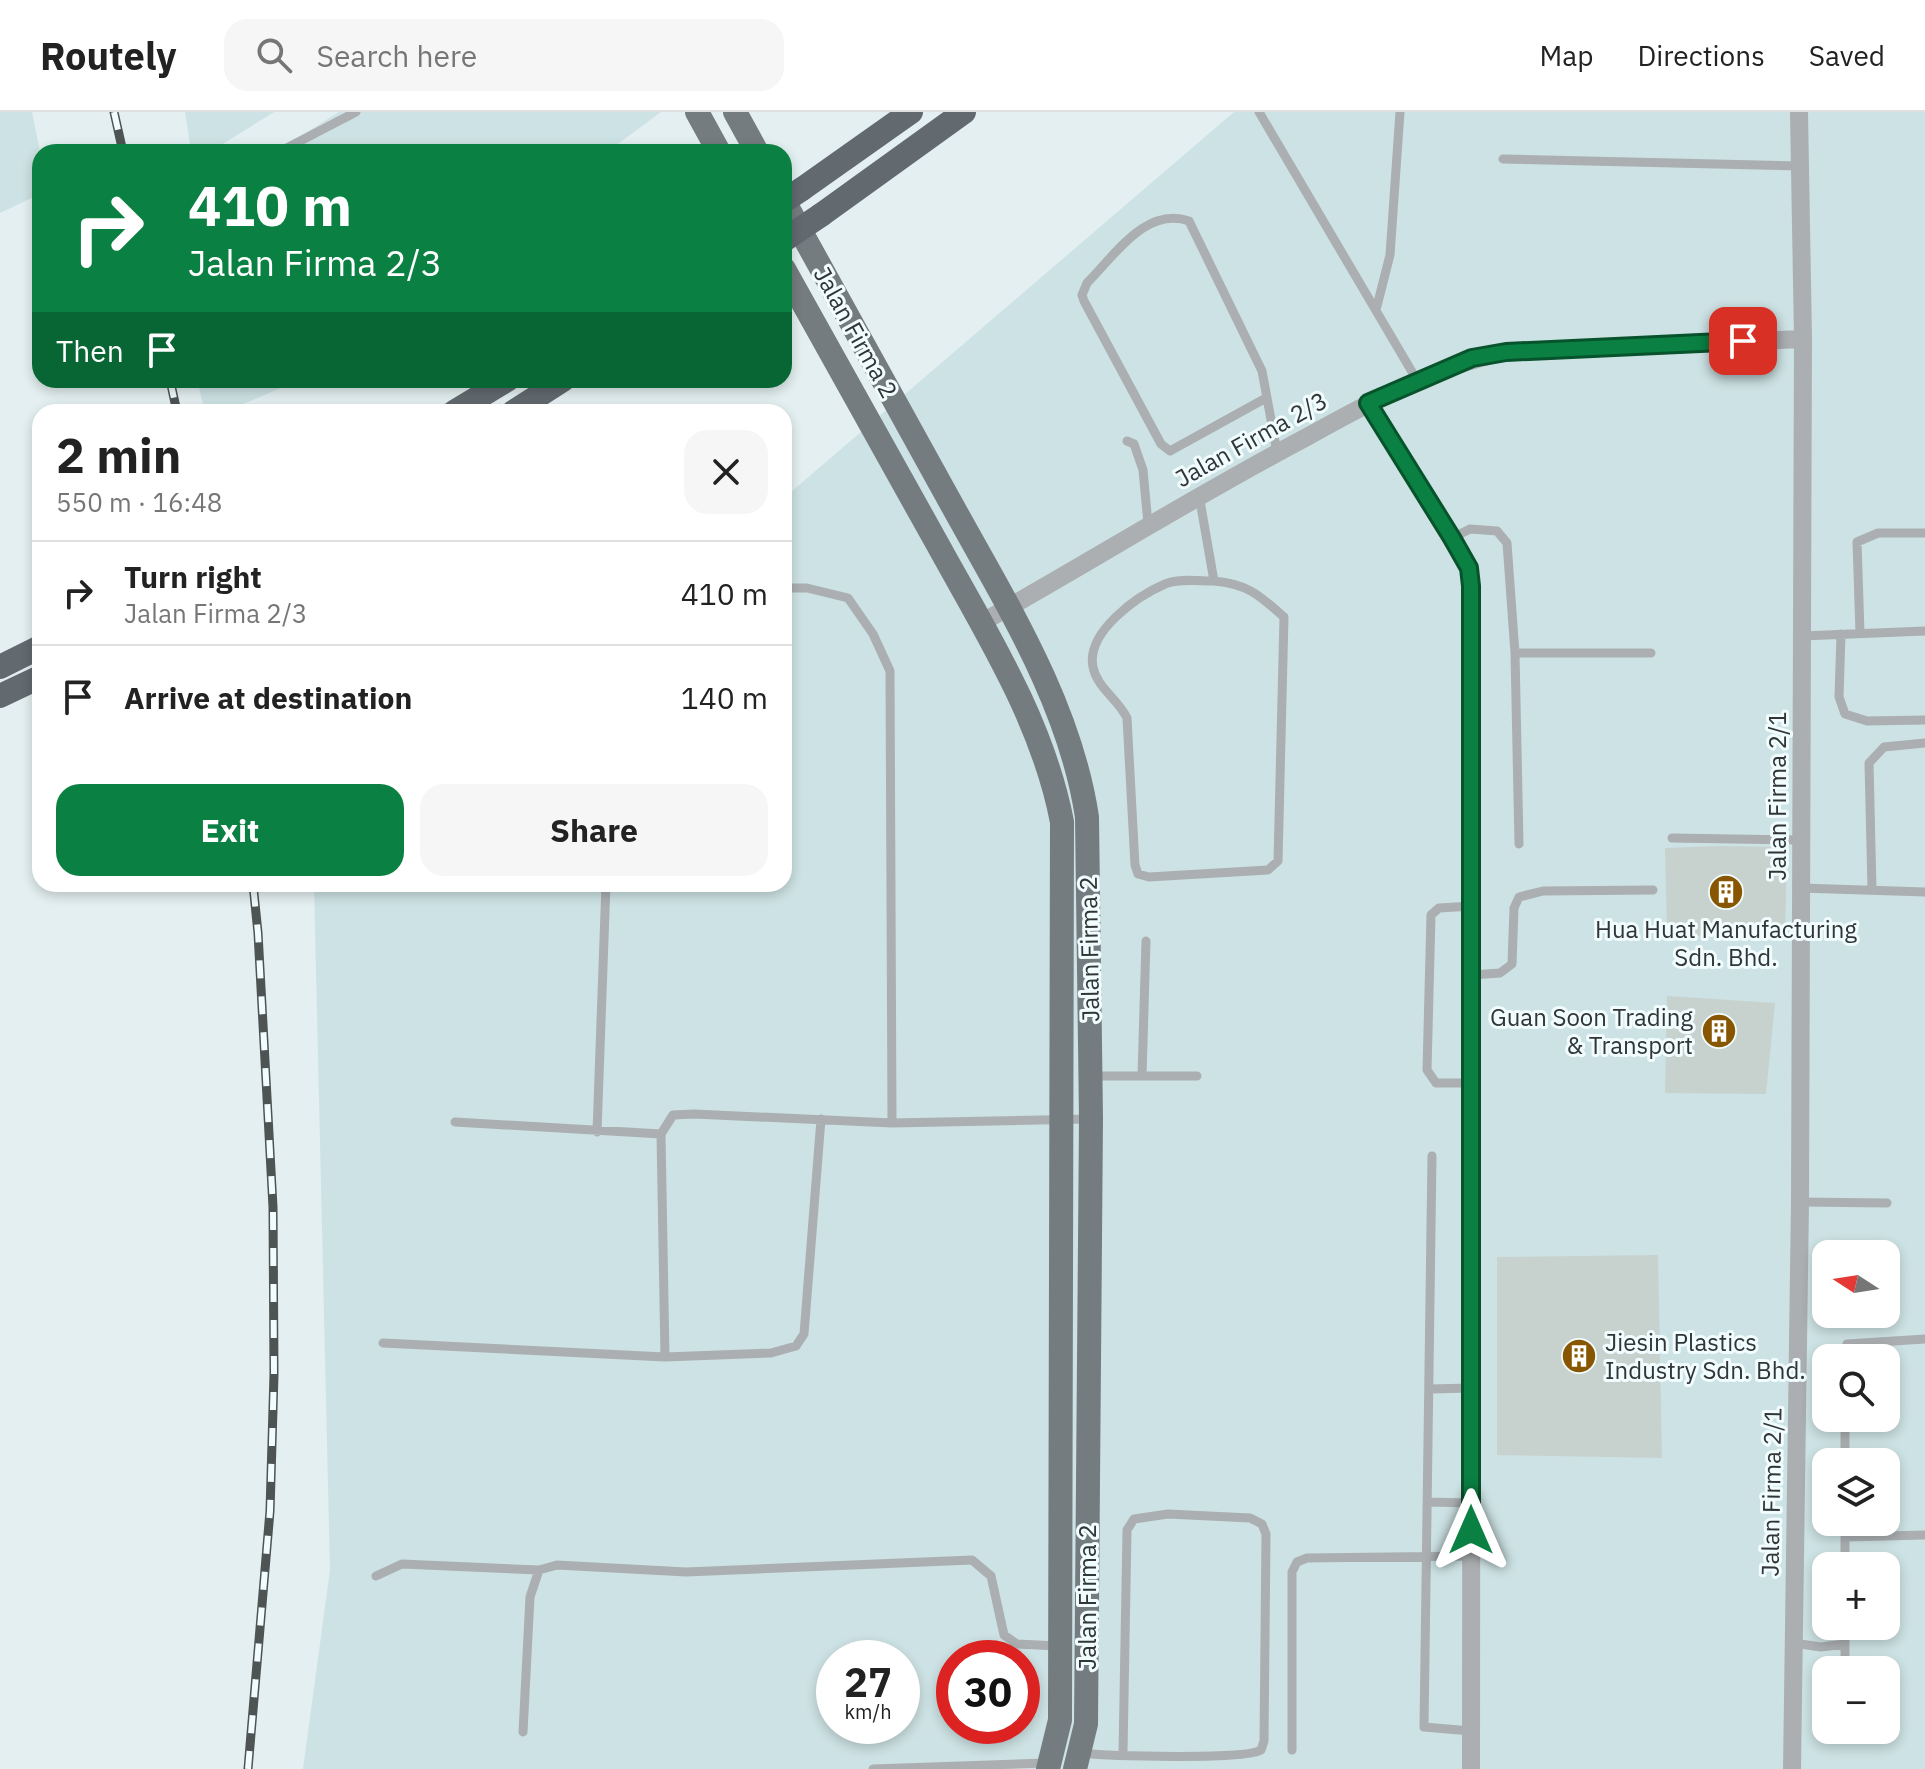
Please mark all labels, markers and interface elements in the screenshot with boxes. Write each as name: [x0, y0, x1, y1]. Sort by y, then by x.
search box: [224, 19, 784, 91]
text: Routely: [40, 31, 176, 80]
icon: search: [252, 33, 296, 77]
text: Search here: [316, 36, 477, 75]
text: Map: [1539, 37, 1593, 74]
text: Directions: [1637, 37, 1765, 74]
text: Saved: [1809, 37, 1885, 74]
text: 410 m: [188, 169, 352, 241]
icon: right: [56, 176, 160, 280]
text: Jalan Firma 2/3: [188, 239, 442, 286]
street label: Jalan Firma 2: [807, 260, 905, 404]
pin: [1709, 307, 1777, 375]
icon: arrive: [1721, 319, 1765, 363]
icon: arrive: [140, 328, 184, 372]
text: Then: [56, 331, 124, 370]
street label: Jalan Firma 2/3: [1169, 384, 1333, 494]
text: 2 min: [56, 424, 181, 486]
button: close: [684, 430, 768, 514]
text: 550 m · 16:48: [56, 485, 222, 519]
text: Turn right: [124, 557, 262, 596]
icon: right: [56, 571, 100, 615]
text: 410 m: [681, 574, 768, 613]
text: Jalan Firma 2/3: [124, 596, 307, 630]
icon: arrive: [56, 675, 100, 719]
text: Arrive at destination: [124, 678, 412, 717]
text: 140 m: [681, 678, 768, 717]
street label: Jalan Firma 2/1: [1761, 711, 1793, 881]
button: Exit: [56, 784, 404, 876]
button: Share: [420, 784, 768, 876]
building icon: Hua Huat Manufacturing Sdn. Bhd.: [1707, 873, 1745, 911]
street label: Jalan Firma 2: [1072, 876, 1106, 1022]
place label: Hua Huat Manufacturing Sdn. Bhd.: [1595, 913, 1857, 973]
place label: Guan Soon Trading & Transport: [1490, 1001, 1693, 1061]
building icon: Guan Soon Trading & Transport: [1700, 1012, 1738, 1050]
north arrow: [1812, 1240, 1900, 1328]
map controls: [1812, 1240, 1900, 1744]
place label: Jiesin Plastics Industry Sdn. Bhd.: [1605, 1326, 1806, 1386]
building icon: Jiesin Plastics Industry Sdn. Bhd.: [1560, 1337, 1598, 1375]
button: search: [1812, 1344, 1900, 1432]
street label: Jalan Firma 2/1: [1754, 1407, 1788, 1577]
button: layers: [1812, 1448, 1900, 1536]
position arrow: [1429, 1488, 1513, 1572]
street label: Jalan Firma 2: [1071, 1524, 1103, 1670]
button: +: [1812, 1552, 1900, 1640]
speed limit sign: 30: [936, 1640, 1040, 1744]
text: 27: [844, 1656, 892, 1708]
button: −: [1812, 1656, 1900, 1744]
text: km/h: [844, 1698, 892, 1725]

